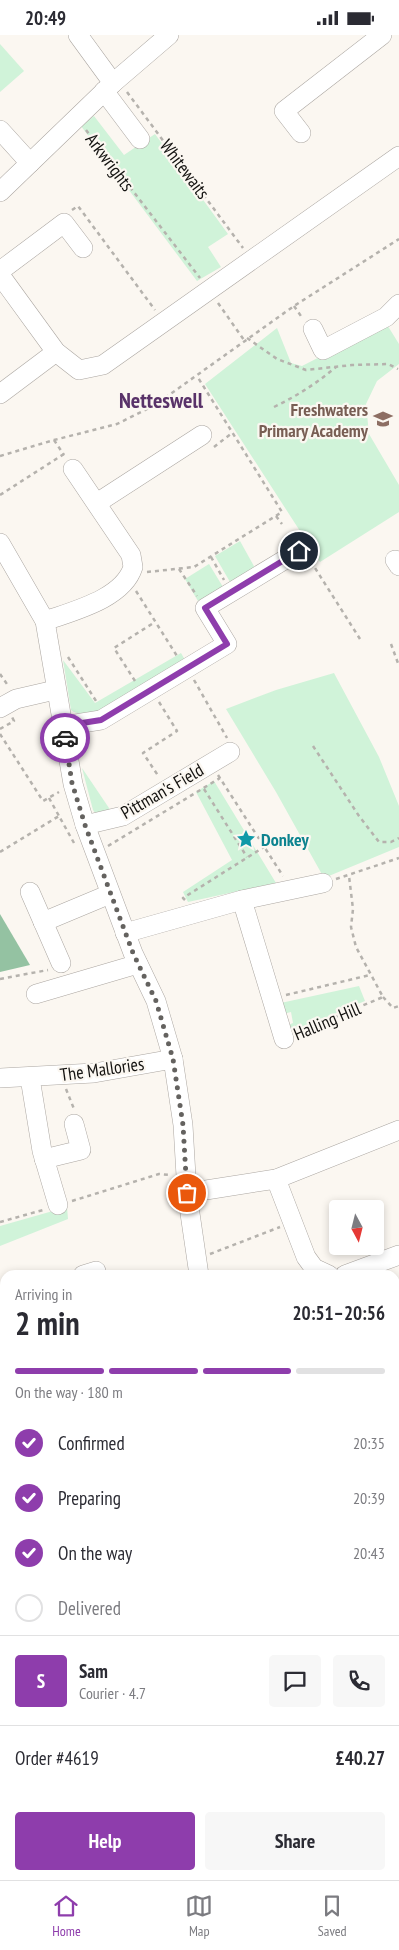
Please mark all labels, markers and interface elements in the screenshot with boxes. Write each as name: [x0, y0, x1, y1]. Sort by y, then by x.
text: 20:49: [25, 6, 66, 30]
street label: Arkwrights: [81, 128, 139, 196]
street label: Whitewaits: [155, 135, 215, 203]
district label: Netteswell: [119, 386, 204, 414]
place label: Freshwaters Primary Academy: [259, 398, 369, 442]
school or university icon: Freshwaters Primary Academy: [372, 408, 394, 430]
pin: [278, 530, 320, 572]
icon: home: [285, 537, 313, 565]
courier: [40, 713, 90, 763]
icon: car: [51, 724, 79, 752]
street label: Pittman's Field: [117, 758, 207, 824]
place icon: Donkey: [235, 828, 257, 850]
place label: Donkey: [261, 828, 309, 851]
street label: Halling Hill: [290, 996, 365, 1045]
street label: The Mallories: [59, 1052, 145, 1086]
pin: [166, 1172, 208, 1214]
icon: bag: [173, 1179, 201, 1207]
north arrow: [329, 1200, 384, 1255]
map controls: [329, 1200, 384, 1255]
text: Arriving in: [15, 1284, 72, 1304]
text: 20:51–20:56: [292, 1301, 385, 1325]
text: 2 min: [15, 1302, 80, 1344]
text: On the way · 180 m: [15, 1382, 123, 1402]
icon: check: [15, 1429, 43, 1457]
text: Confirmed: [58, 1431, 125, 1455]
text: 20:35: [353, 1433, 385, 1453]
icon: check: [15, 1484, 43, 1512]
text: Preparing: [58, 1486, 121, 1510]
text: 20:39: [353, 1488, 385, 1508]
icon: check: [15, 1539, 43, 1567]
text: On the way: [58, 1541, 132, 1565]
text: 20:43: [353, 1543, 385, 1563]
text: Delivered: [58, 1596, 121, 1620]
button: chat: [269, 1655, 321, 1707]
button: phone: [333, 1655, 385, 1707]
text: Sam: [79, 1659, 108, 1683]
text: S: [37, 1669, 45, 1693]
text: Courier · 4.7: [79, 1683, 146, 1703]
text: Order #4619: [15, 1746, 99, 1770]
text: £40.27: [336, 1746, 385, 1770]
button: Help: [15, 1812, 195, 1870]
button: Share: [205, 1812, 385, 1870]
tab: Home: [52, 1892, 81, 1940]
tab: Map: [185, 1892, 213, 1940]
tab: Saved: [318, 1892, 347, 1940]

